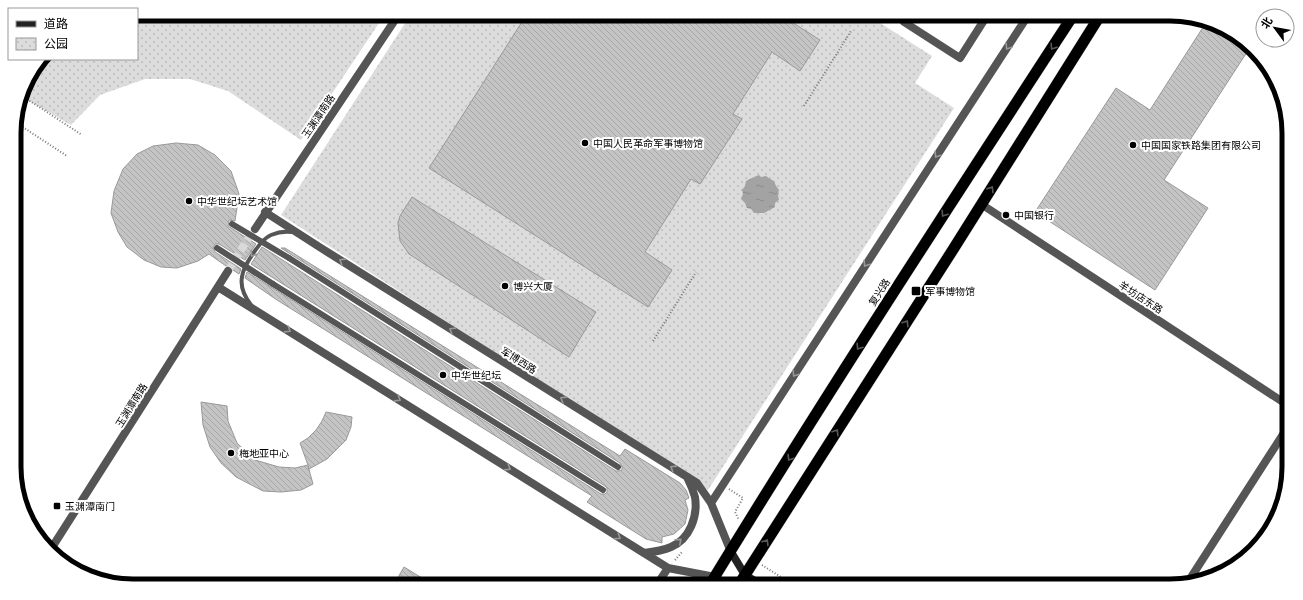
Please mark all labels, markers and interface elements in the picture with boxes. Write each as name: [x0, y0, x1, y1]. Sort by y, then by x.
legend: [8, 8, 138, 60]
north arrow: [1255, 8, 1295, 48]
text: 北: [1259, 15, 1275, 31]
text: 道路: [44, 17, 68, 31]
text: 公园: [44, 37, 68, 51]
one-way arrow: [1006, 42, 1013, 49]
one-way arrow: [1050, 43, 1058, 50]
street label: 玉渊潭南路: [300, 92, 337, 140]
marker: 中国人民革命军事博物馆: [580, 138, 590, 148]
place label: 中国人民革命军事博物馆: [593, 138, 703, 149]
marker: 中国国家铁路集团有限公司: [1128, 140, 1138, 150]
place label: 中国国家铁路集团有限公司: [1141, 140, 1261, 151]
one-way arrow: [934, 151, 941, 158]
one-way arrow: [986, 186, 993, 193]
marker: 中华世纪坛艺术馆: [184, 196, 194, 206]
place label: 中华世纪坛艺术馆: [197, 196, 277, 207]
one-way arrow: [941, 210, 948, 217]
marker: 中国银行: [1001, 210, 1011, 220]
place label: 中国银行: [1014, 210, 1054, 221]
one-way arrow: [250, 250, 258, 257]
one-way arrow: [339, 258, 346, 266]
one-way arrow: [864, 260, 871, 267]
street label: 复兴路: [867, 277, 892, 308]
street label: 羊坊店东路: [1117, 279, 1165, 316]
marker: 博兴大厦: [500, 281, 510, 291]
place label: 博兴大厦: [513, 281, 553, 292]
marker: 军事博物馆: [910, 285, 922, 297]
place label: 军事博物馆: [925, 286, 975, 297]
one-way arrow: [901, 320, 909, 327]
one-way arrow: [284, 325, 291, 333]
one-way arrow: [449, 327, 456, 335]
one-way arrow: [856, 343, 863, 350]
street label: 军博西路: [499, 345, 539, 376]
one-way arrow: [793, 369, 800, 376]
marker: 中华世纪坛: [438, 370, 448, 380]
place label: 中华世纪坛: [451, 370, 501, 381]
street label: 玉渊潭南路: [114, 381, 149, 429]
one-way arrow: [394, 394, 401, 402]
one-way arrow: [560, 396, 567, 404]
one-way arrow: [831, 429, 839, 436]
marker: 梅地亚中心: [226, 448, 236, 458]
place label: 梅地亚中心: [239, 448, 289, 459]
one-way arrow: [787, 454, 795, 461]
one-way arrow: [504, 463, 511, 471]
one-way arrow: [670, 465, 677, 473]
marker: 玉渊潭南门: [52, 501, 62, 511]
place label: 玉渊潭南门: [65, 501, 115, 512]
one-way arrow: [614, 532, 621, 540]
one-way arrow: [675, 538, 682, 545]
one-way arrow: [761, 539, 769, 546]

